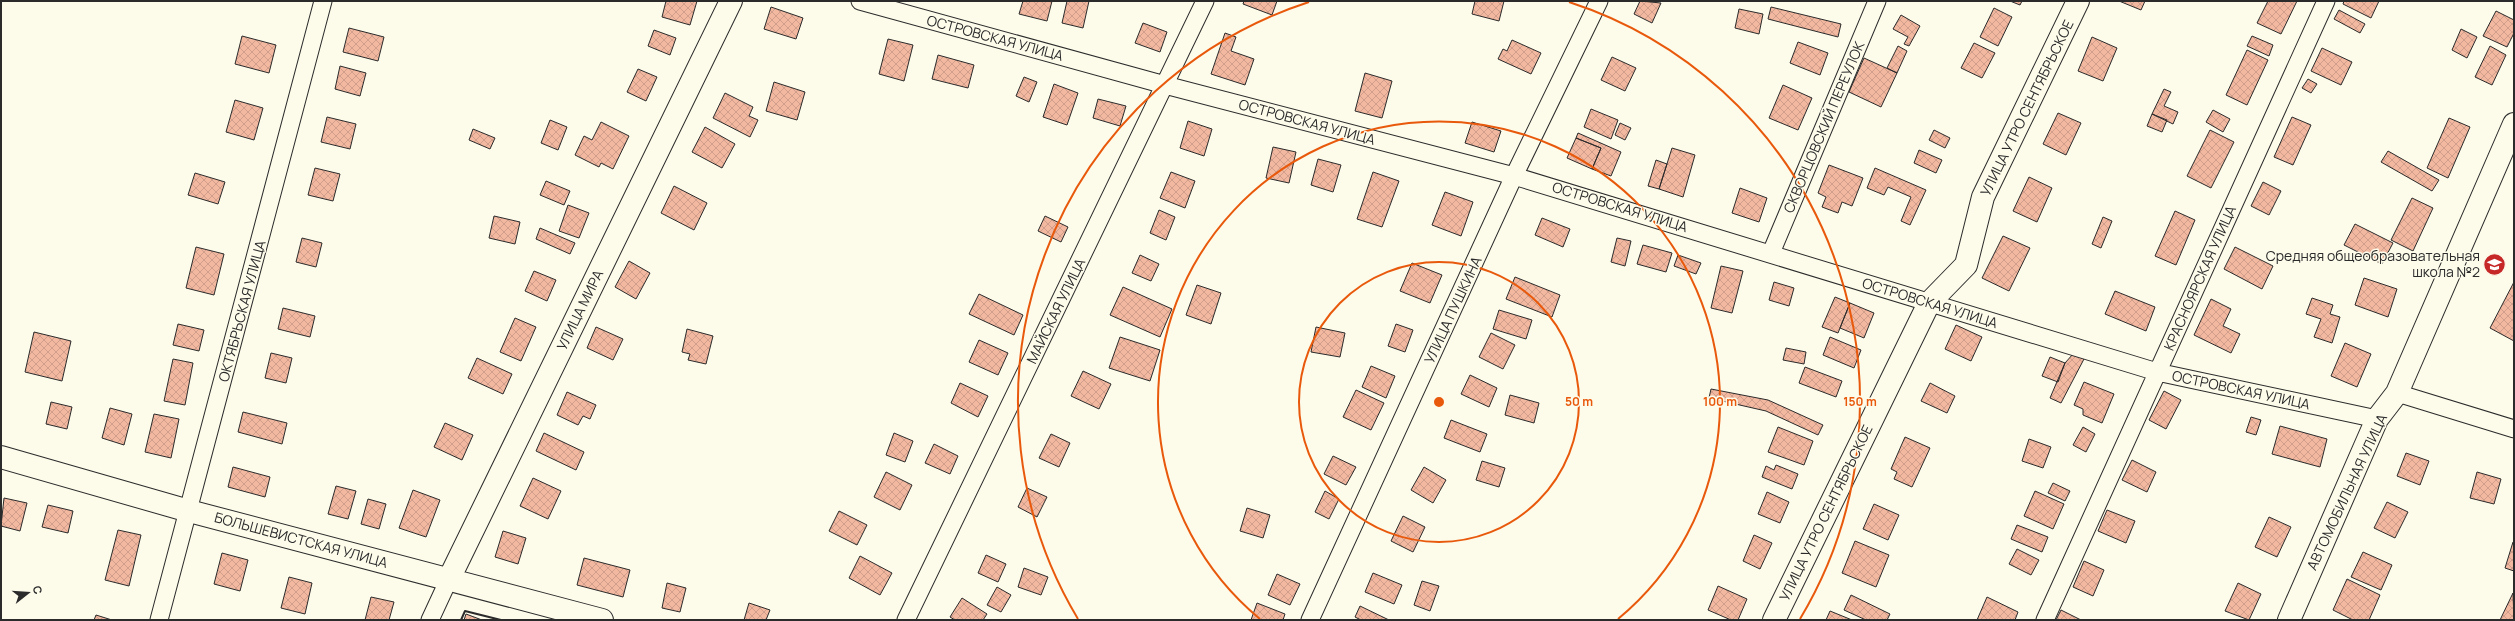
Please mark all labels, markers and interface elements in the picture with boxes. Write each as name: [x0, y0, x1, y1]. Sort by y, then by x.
street label: ОСТРОВСКАЯ УЛИЦА: [925, 10, 1066, 65]
street label: УЛИЦА УТРО СЕНТЯБРЬСКОЕ: [1976, 16, 2078, 199]
street label: СКВОРЦОВСКИЙ ПЕРЕУЛОК: [1779, 38, 1869, 215]
street label: ОСТРОВСКАЯ УЛИЦА: [1237, 94, 1378, 149]
street label: ОСТРОВСКАЯ УЛИЦА: [1550, 177, 1690, 236]
street label: КРАСНОЯРСКАЯ УЛИЦА: [2159, 202, 2240, 353]
street label: ОКТЯБРЬСКАЯ УЛИЦА: [213, 238, 270, 384]
place label: Средняя общеобразовательная школа №2: [2266, 246, 2480, 281]
school or university icon: Средняя общеобразовательная школа №2: [2482, 251, 2508, 277]
street label: УЛИЦА ПУШКИНА: [1419, 253, 1486, 366]
street label: МАЙСКАЯ УЛИЦА: [1022, 255, 1089, 367]
street label: УЛИЦА МИРА: [552, 266, 607, 353]
street label: ОСТРОВСКАЯ УЛИЦА: [1860, 273, 2000, 332]
street label: ОСТРОВСКАЯ УЛИЦА: [2170, 366, 2312, 413]
text: 50 m: [1565, 393, 1593, 410]
text: 100 m: [1703, 393, 1737, 410]
text: 150 m: [1843, 393, 1877, 410]
centre of rings: [1432, 395, 1446, 409]
street label: АВТОМОБИЛЬНАЯ УЛИЦА: [2302, 411, 2391, 573]
street label: УЛИЦА УТРО СЕНТЯБРЬСКОЕ: [1775, 421, 1877, 604]
street label: БОЛЬШЕВИСТСКАЯ УЛИЦА: [212, 507, 390, 572]
north arrow: [8, 573, 48, 613]
text: С: [30, 584, 46, 596]

